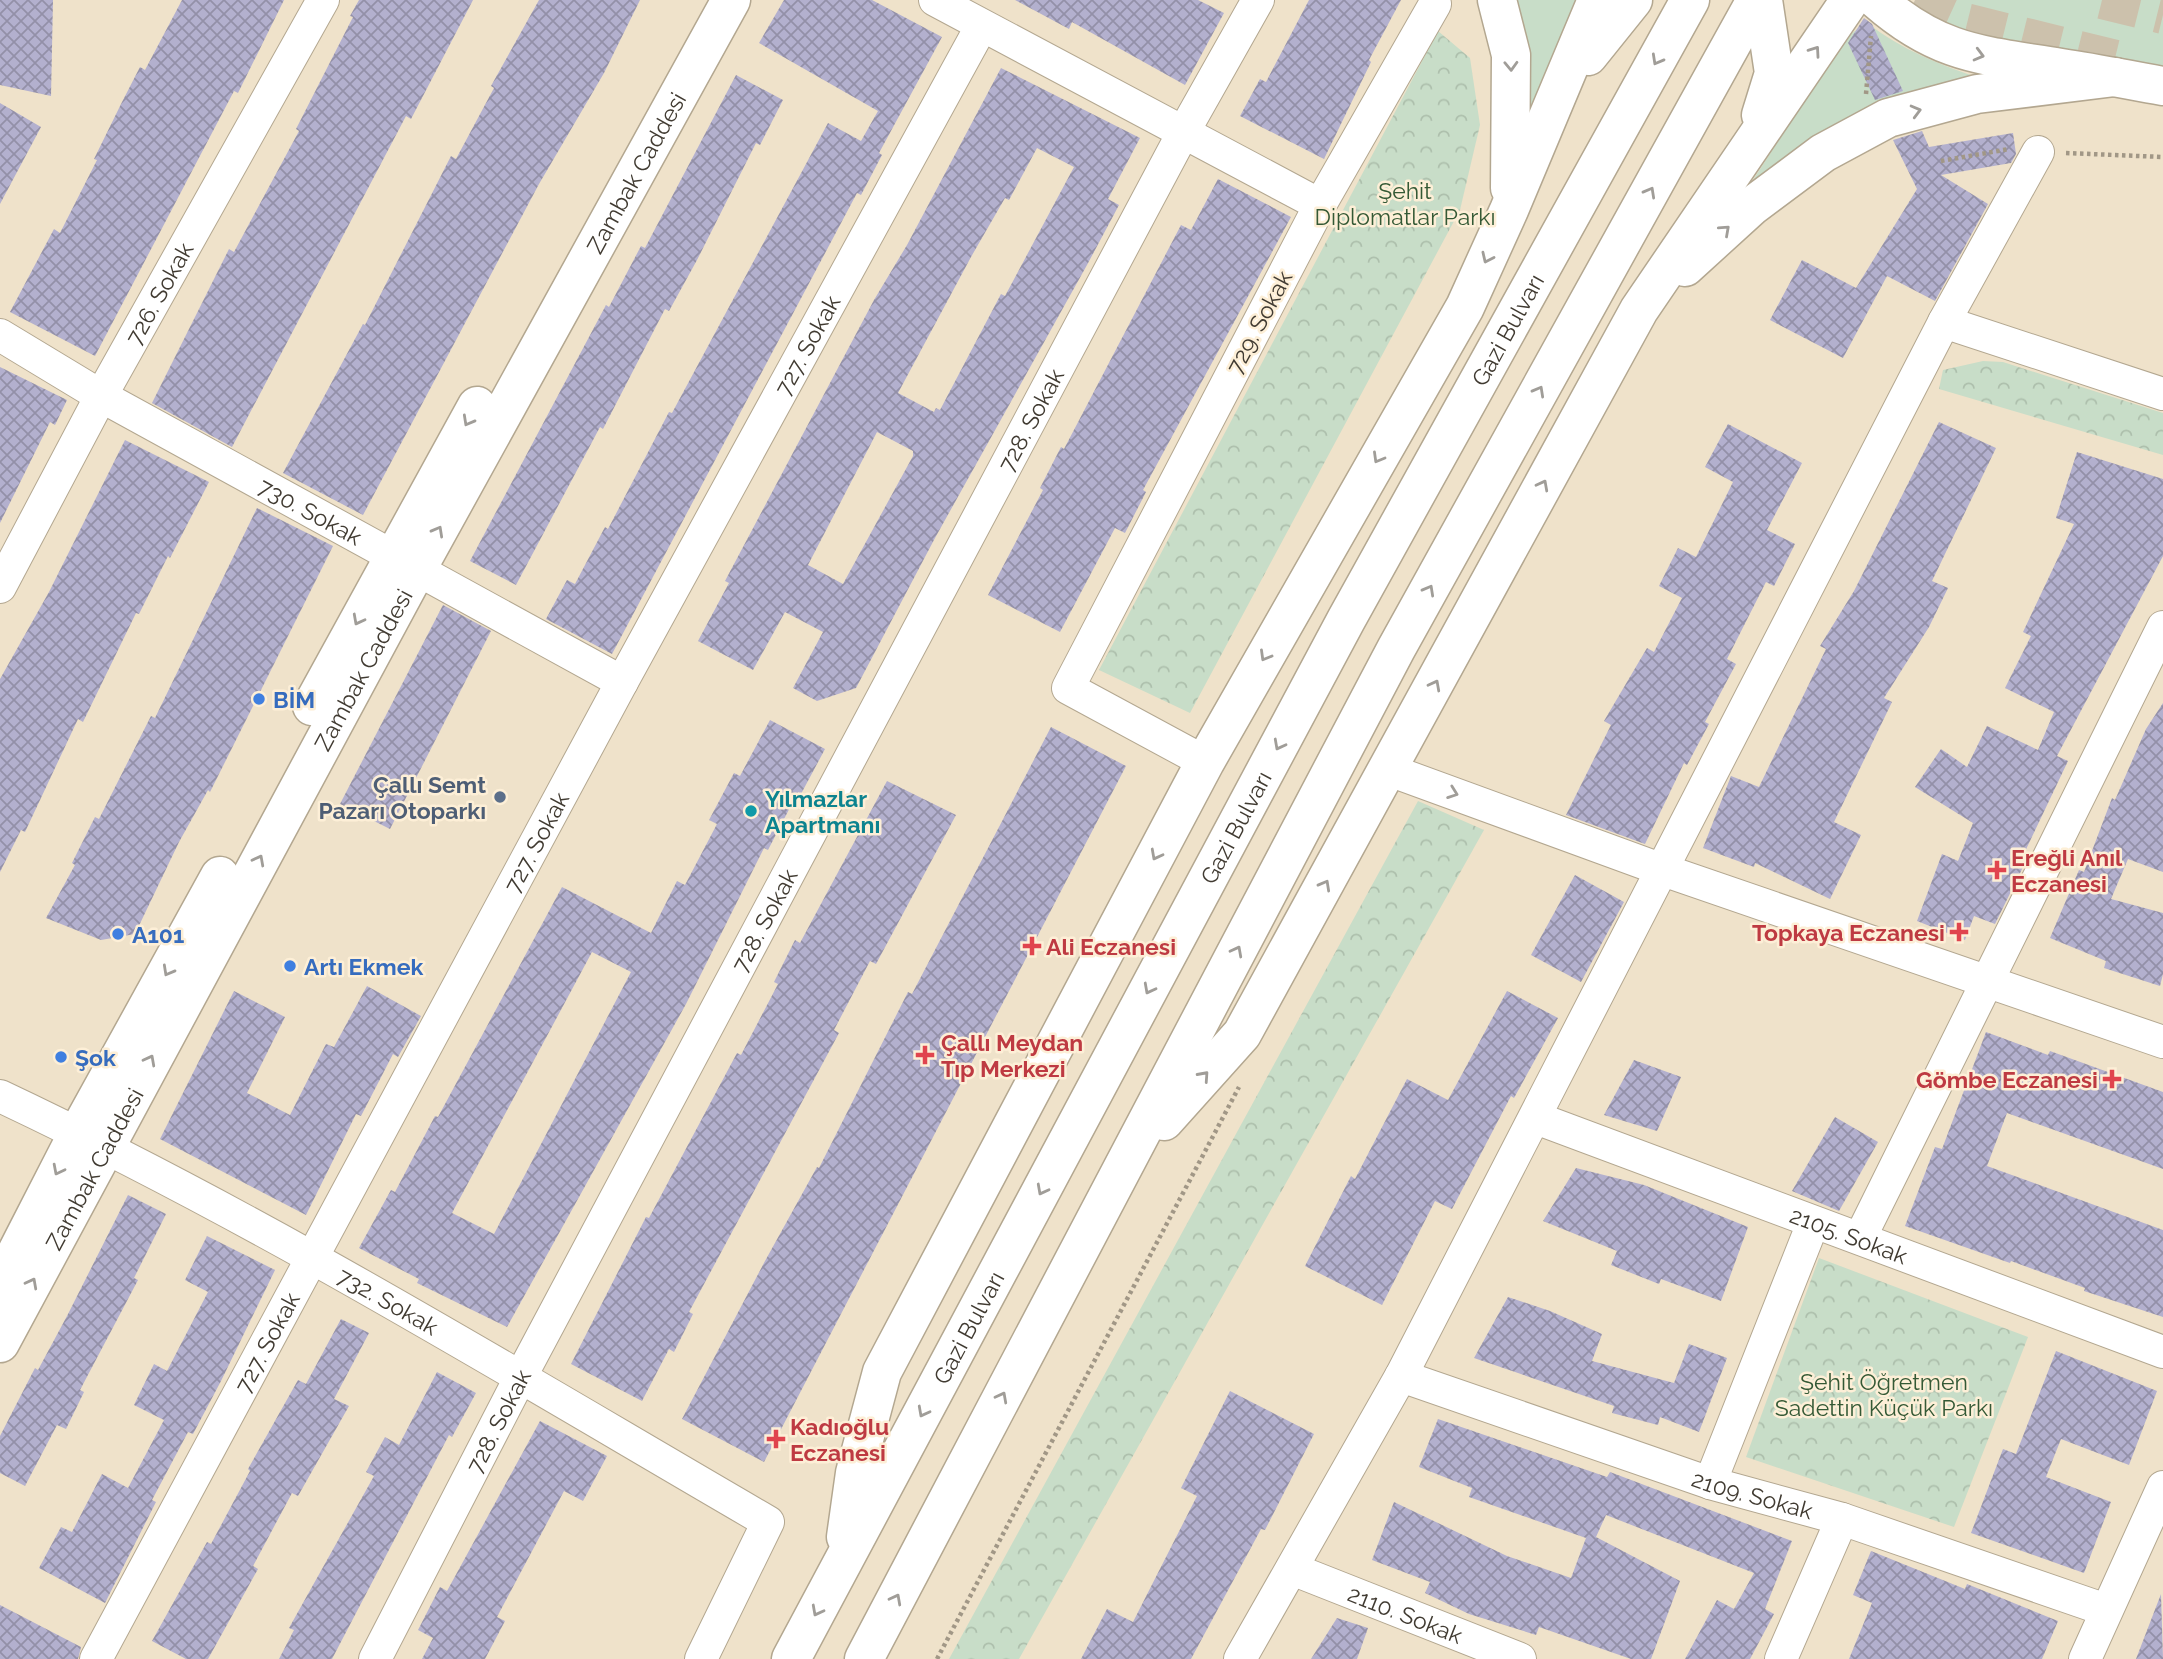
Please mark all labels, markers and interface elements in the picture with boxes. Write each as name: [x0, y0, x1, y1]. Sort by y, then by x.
one-way arrow: [1807, 45, 1820, 58]
one-way arrow: [1972, 47, 1984, 61]
one-way arrow: [1652, 52, 1665, 65]
one-way arrow: [1504, 61, 1519, 72]
street label: Zambak Caddesi: [581, 87, 691, 258]
one-way arrow: [1910, 105, 1922, 119]
park label: Şehit Diplomatlar Parkı: [1314, 177, 1496, 230]
one-way arrow: [1642, 186, 1655, 199]
one-way arrow: [1717, 226, 1730, 239]
street label: 726. Sokak: [119, 237, 198, 349]
one-way arrow: [1481, 251, 1495, 264]
street label: 729. Sokak: [1221, 266, 1297, 378]
street label: Gazi Bulvarı: [1465, 269, 1549, 390]
street label: 727. Sokak: [769, 290, 845, 400]
street label: 728. Sokak: [992, 364, 1069, 476]
one-way arrow: [1531, 385, 1544, 398]
one-way arrow: [463, 414, 476, 426]
one-way arrow: [1373, 451, 1386, 463]
street label: 730. Sokak: [254, 472, 367, 550]
one-way arrow: [1535, 480, 1549, 492]
one-way arrow: [429, 526, 443, 539]
street label: Zambak Caddesi: [308, 584, 417, 755]
one-way arrow: [1421, 584, 1434, 597]
one-way arrow: [353, 613, 366, 625]
one-way arrow: [1261, 648, 1274, 661]
one-way arrow: [1427, 680, 1440, 692]
place label: BİM: [273, 686, 315, 713]
marker: BİM: [251, 691, 267, 707]
one-way arrow: [1274, 738, 1287, 751]
street label: Gazi Bulvarı: [1194, 766, 1276, 888]
place label: Çallı Semt Pazarı Otoparkı: [318, 771, 486, 824]
place label: Yılmazlar Apartmanı: [765, 785, 880, 838]
one-way arrow: [1447, 785, 1459, 799]
street label: 727. Sokak: [498, 787, 574, 897]
marker: Çallı Semt Pazarı Otoparkı: [492, 789, 508, 805]
marker: Yılmazlar Apartmanı: [743, 803, 759, 819]
place label: Ereğli Anıl Eczanesi: [2011, 844, 2123, 897]
one-way arrow: [1150, 848, 1164, 860]
one-way arrow: [251, 855, 264, 868]
marker: Ereğli Anıl Eczanesi: [1989, 862, 2005, 878]
street label: 728. Sokak: [725, 864, 802, 976]
one-way arrow: [1317, 879, 1330, 892]
place label: Topkaya Eczanesi: [1752, 919, 1945, 946]
place label: A101: [132, 921, 184, 948]
marker: Topkaya Eczanesi: [1951, 924, 1967, 940]
marker: A101: [110, 926, 126, 942]
place label: Ali Eczanesi: [1046, 933, 1176, 960]
marker: Ali Eczanesi: [1024, 938, 1040, 954]
one-way arrow: [1229, 945, 1243, 958]
place label: Artı Ekmek: [304, 953, 423, 980]
marker: Artı Ekmek: [282, 958, 298, 974]
one-way arrow: [163, 963, 176, 976]
one-way arrow: [1144, 982, 1157, 994]
place label: Çallı Meydan Tıp Merkezi: [941, 1029, 1083, 1082]
place label: Şok: [75, 1044, 116, 1071]
marker: Çallı Meydan Tıp Merkezi: [915, 1045, 935, 1065]
marker: Şok: [53, 1049, 69, 1065]
one-way arrow: [142, 1055, 155, 1068]
place label: Gömbe Eczanesi: [1916, 1066, 2098, 1093]
one-way arrow: [1196, 1071, 1209, 1084]
marker: Gömbe Eczanesi: [2104, 1071, 2120, 1087]
street label: Zambak Caddesi: [39, 1083, 148, 1254]
one-way arrow: [53, 1163, 67, 1175]
one-way arrow: [1037, 1183, 1050, 1195]
street label: 2105. Sokak: [1786, 1201, 1911, 1269]
street label: 732. Sokak: [333, 1261, 443, 1340]
street label: Gazi Bulvarı: [927, 1266, 1009, 1388]
one-way arrow: [24, 1278, 37, 1290]
street label: 727. Sokak: [229, 1287, 305, 1397]
street label: 728. Sokak: [460, 1364, 536, 1477]
park label: Şehit Öğretmen Sadettin Küçük Parkı: [1775, 1368, 1993, 1421]
one-way arrow: [994, 1392, 1007, 1404]
one-way arrow: [918, 1405, 931, 1418]
place label: Kadıoğlu Eczanesi: [790, 1413, 889, 1466]
marker: Kadıoğlu Eczanesi: [768, 1431, 784, 1447]
street label: 2109. Sokak: [1688, 1464, 1816, 1524]
street label: 2110. Sokak: [1344, 1579, 1467, 1648]
one-way arrow: [888, 1593, 901, 1606]
one-way arrow: [812, 1604, 825, 1617]

